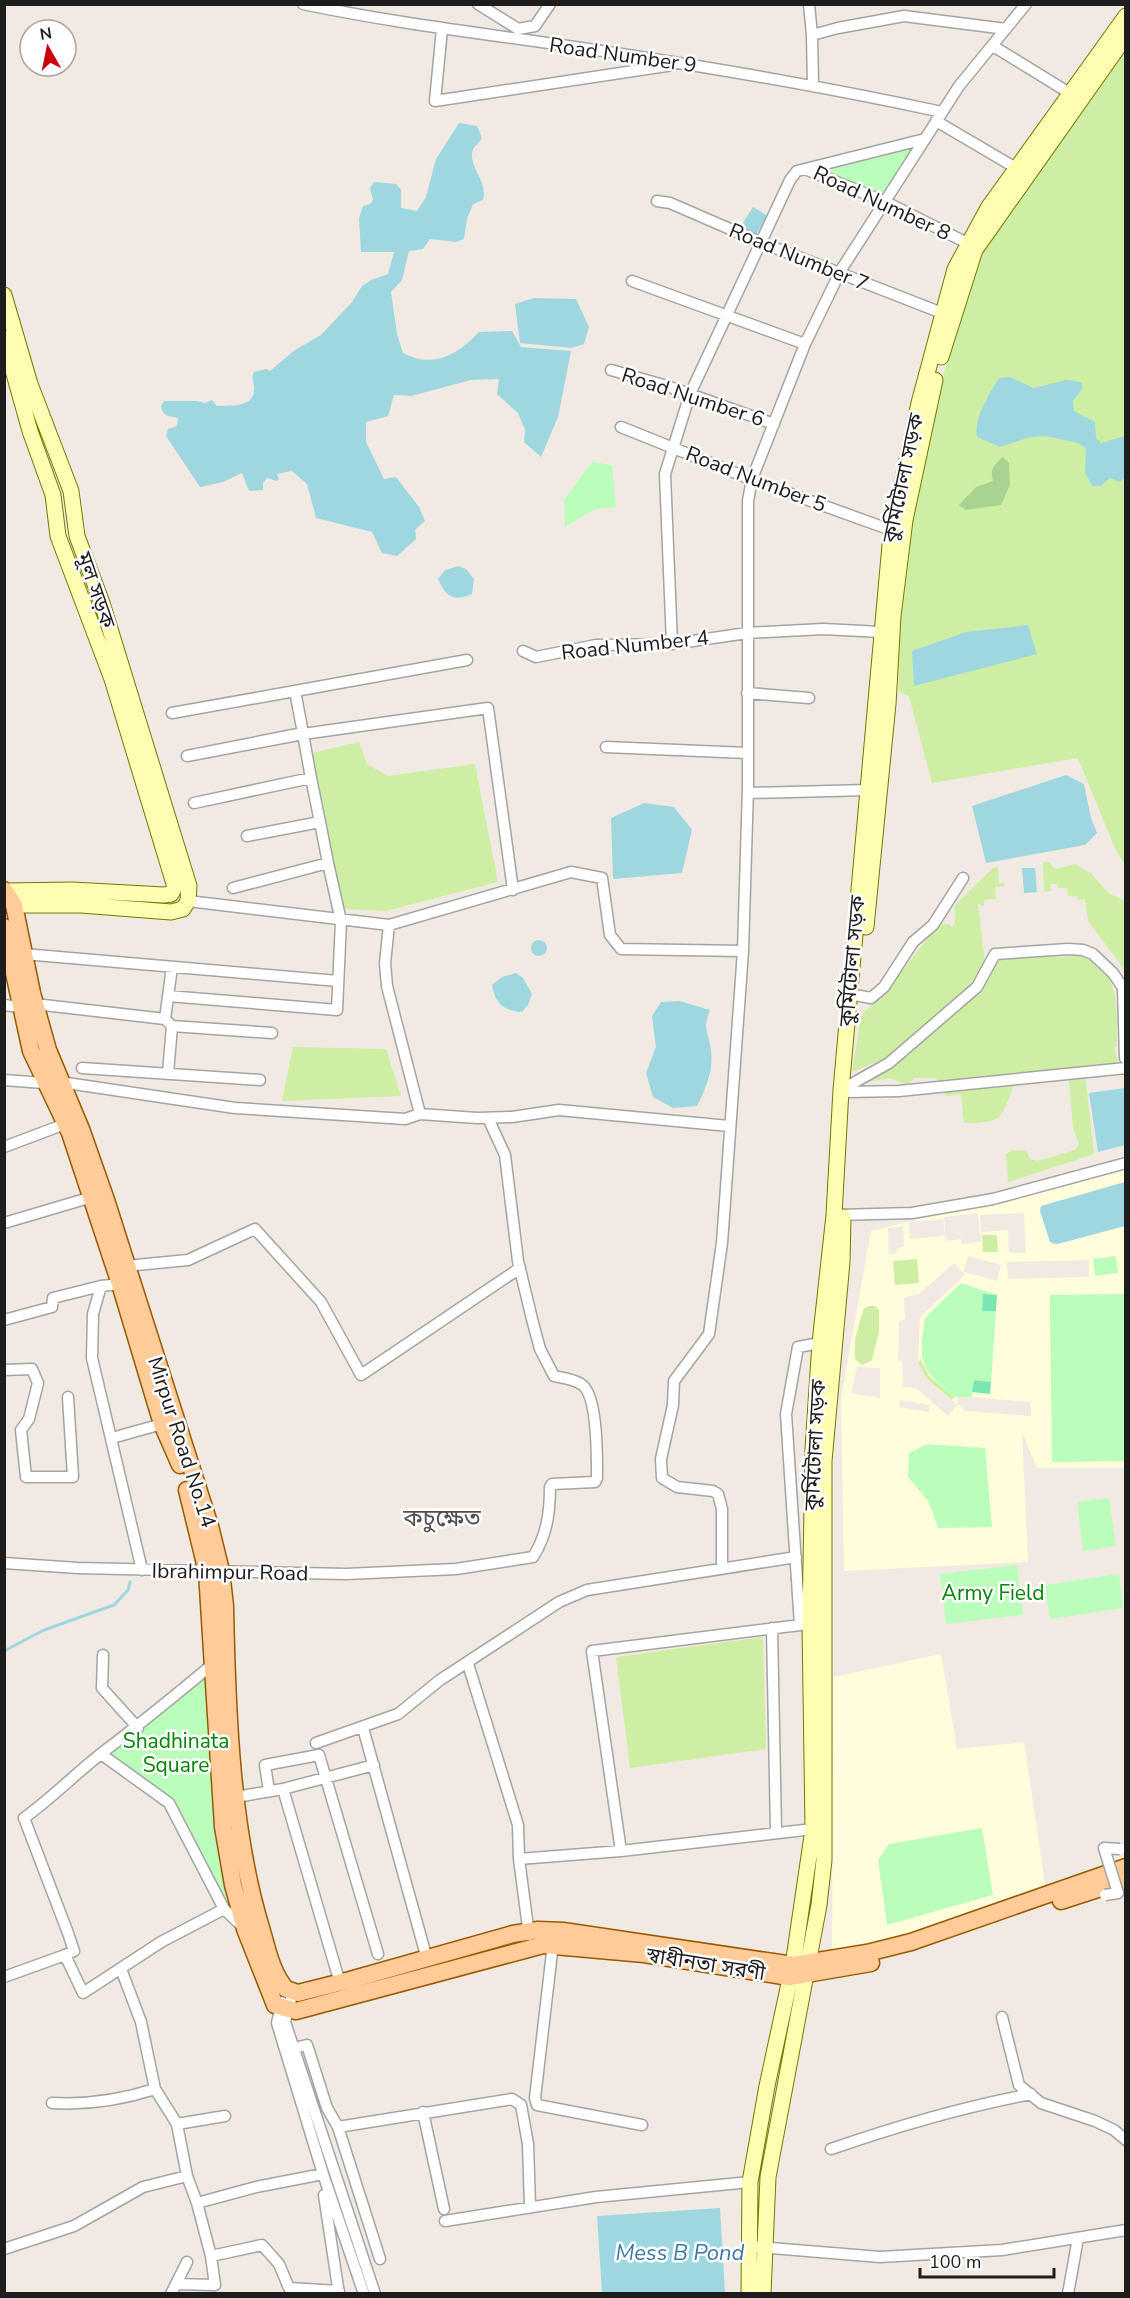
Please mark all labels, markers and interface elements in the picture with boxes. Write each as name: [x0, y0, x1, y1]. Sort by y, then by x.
north arrow: [18, 18, 78, 78]
text: N: [38, 22, 53, 46]
street label: Road Number 9: [548, 31, 698, 79]
street label: Road Number 8: [809, 159, 955, 247]
street label: Road Number 7: [725, 216, 873, 298]
street label: Road Number 6: [618, 361, 768, 433]
street label: কুর্মিটোলা সড়ক: [875, 410, 931, 546]
street label: Road Number 5: [682, 439, 830, 519]
street label: মূল সড়ক: [70, 547, 122, 633]
street label: Road Number 4: [560, 623, 710, 667]
street label: কুর্মিটোলা সড়ক: [832, 893, 872, 1029]
street label: Mirpur Road No.14: [141, 1353, 223, 1531]
street label: কুর্মিটোলা সড়ক: [798, 1378, 832, 1512]
district label: কচুক্ষেত: [402, 1502, 482, 1534]
street label: Ibrahimpur Road: [151, 1557, 309, 1587]
park label: Army Field: [942, 1579, 1044, 1607]
park label: Shadhinata Square: [123, 1727, 229, 1779]
street label: স্বাধীনতা সরণী: [644, 1941, 768, 1987]
water label: Mess B Pond: [616, 2238, 745, 2268]
scale bar: [920, 2241, 1054, 2279]
text: 100 m: [929, 2250, 981, 2274]

